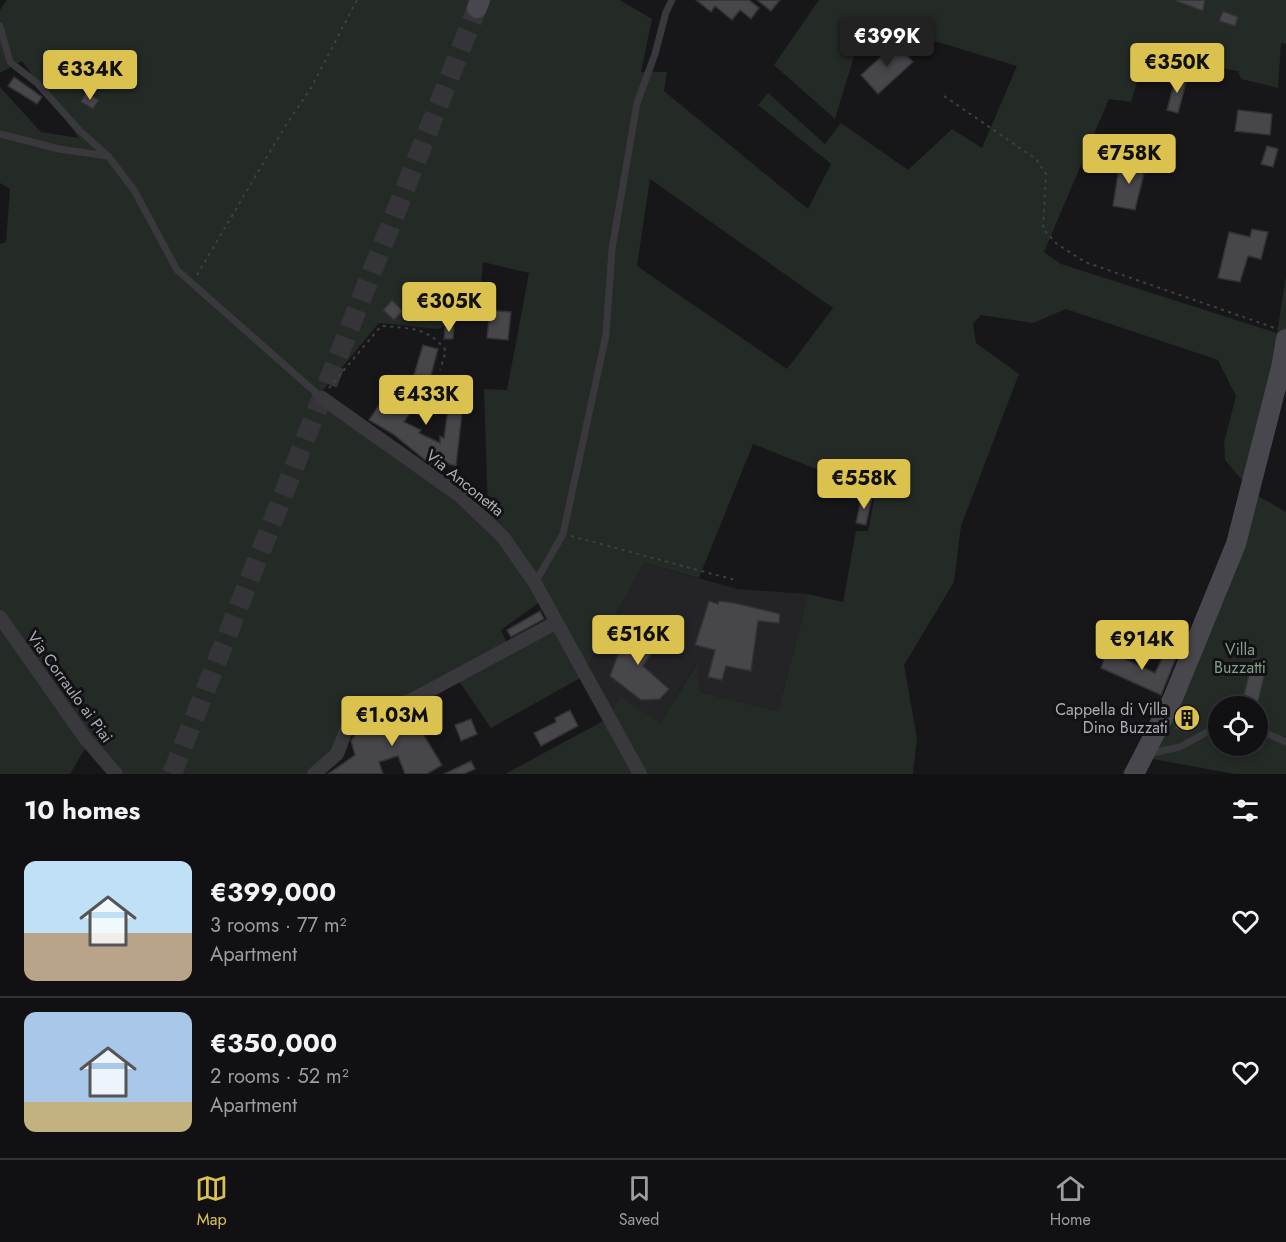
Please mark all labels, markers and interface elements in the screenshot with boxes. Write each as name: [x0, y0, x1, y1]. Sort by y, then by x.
pin: €399K: [845, 17, 929, 68]
text: €399K: [854, 22, 920, 51]
pin: €350K: [1135, 43, 1219, 94]
text: €350K: [1144, 48, 1210, 77]
pin: €334K: [48, 50, 132, 101]
text: €334K: [57, 55, 123, 84]
pin: €758K: [1087, 134, 1171, 185]
text: €758K: [1097, 139, 1161, 168]
pin: €305K: [407, 282, 491, 333]
text: €305K: [416, 287, 482, 316]
pin: €433K: [384, 375, 468, 426]
text: €433K: [393, 380, 459, 409]
street label: Via Anconetta: [421, 444, 509, 522]
pin: €558K: [822, 459, 906, 510]
text: €558K: [831, 464, 897, 493]
pin: €516K: [596, 615, 680, 666]
text: €516K: [606, 620, 670, 649]
pin: €914K: [1100, 620, 1184, 671]
text: €914K: [1110, 625, 1174, 654]
street label: Via Corraulo ai Piai: [22, 627, 118, 747]
park label: Villa Buzzatti: [1214, 638, 1266, 679]
pin: €1.03M: [343, 696, 441, 747]
map controls: [1208, 696, 1268, 756]
button: locate: [1208, 696, 1268, 756]
place label: Cappella di Villa Dino Buzzati: [1055, 698, 1168, 739]
text: €1.03M: [355, 701, 429, 730]
building icon: Cappella di Villa Dino Buzzati: [1172, 703, 1202, 733]
text: 10 homes: [24, 791, 140, 829]
icon: filters: [1229, 794, 1262, 827]
text: €399,000: [210, 873, 336, 911]
icon: home: [72, 885, 144, 957]
icon: heart: [1229, 905, 1262, 938]
text: 3 rooms · 77 m²: [210, 911, 347, 940]
text: Apartment: [210, 940, 297, 969]
text: €350,000: [210, 1024, 337, 1062]
icon: home: [72, 1036, 144, 1108]
icon: heart: [1229, 1056, 1262, 1089]
text: 2 rooms · 52 m²: [210, 1062, 349, 1091]
text: Apartment: [210, 1091, 297, 1120]
tab: Map: [195, 1172, 228, 1231]
tab: Saved: [619, 1172, 659, 1231]
tab: Home: [1050, 1172, 1091, 1231]

